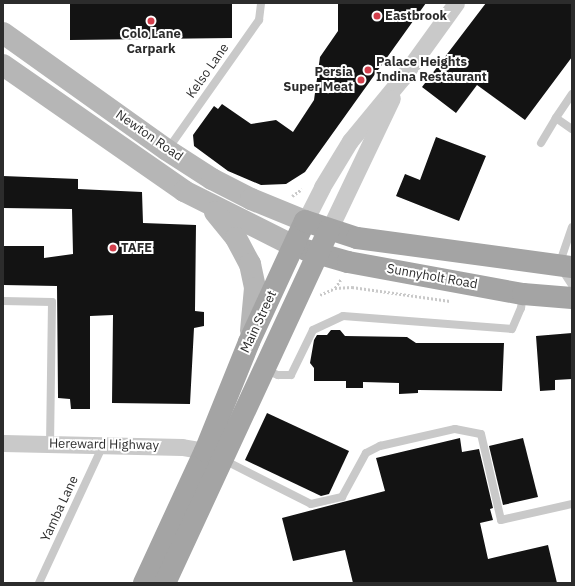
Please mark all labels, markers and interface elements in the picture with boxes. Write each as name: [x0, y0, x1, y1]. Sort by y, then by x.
place label: Eastbrook: [385, 8, 447, 24]
marker: Eastbrook: [372, 11, 382, 21]
marker: Colo Lane Carpark: [146, 16, 156, 26]
place label: Colo Lane Carpark: [121, 27, 181, 58]
street label: Kelso Lane: [183, 41, 233, 101]
place label: Palace Heights Indina Restaurant: [376, 55, 487, 86]
place label: Persia Super Meat: [283, 65, 353, 96]
marker: Palace Heights Indina Restaurant: [363, 65, 373, 75]
marker: Persia Super Meat: [356, 75, 366, 85]
street label: Newton Road: [112, 107, 186, 165]
place label: TAFE: [121, 240, 152, 256]
marker: TAFE: [108, 243, 118, 253]
street label: Sunnyholt Road: [385, 261, 479, 293]
street label: Main Street: [238, 288, 280, 356]
street label: Hereward Highway: [49, 436, 159, 454]
street label: Yamba Lane: [38, 474, 82, 544]

